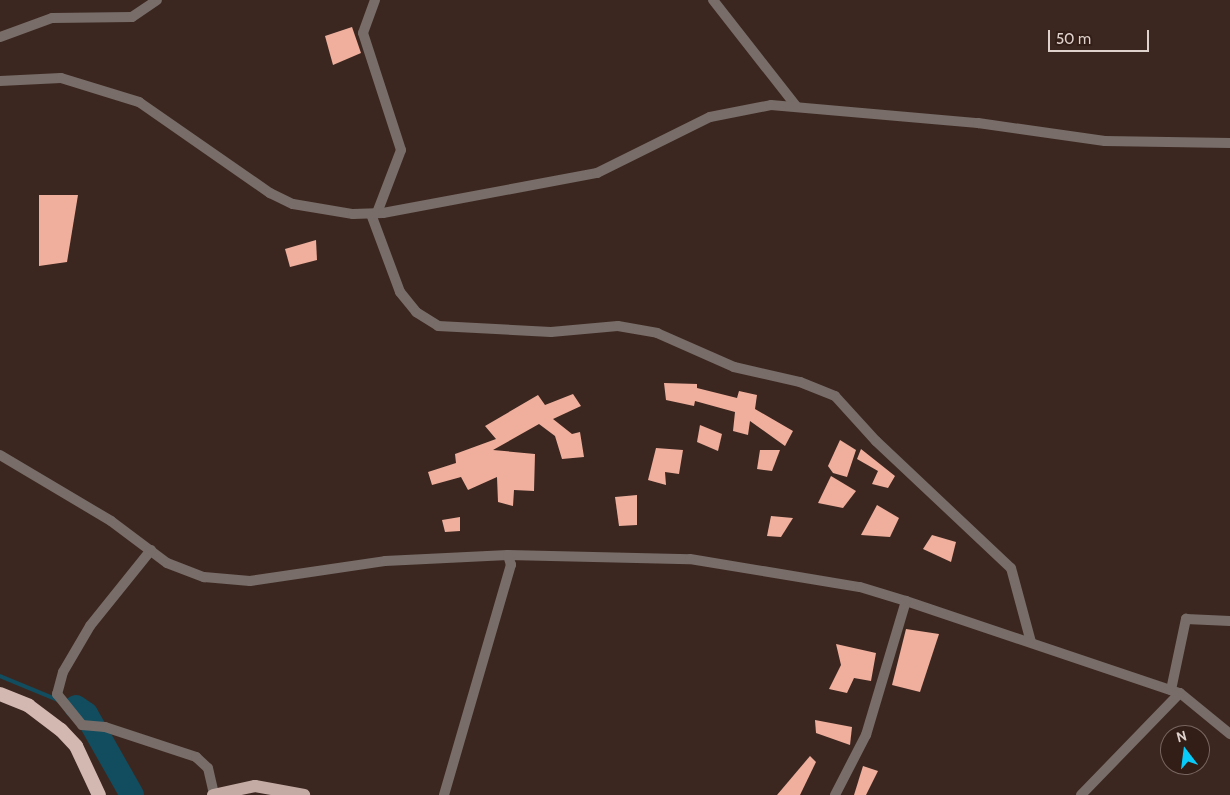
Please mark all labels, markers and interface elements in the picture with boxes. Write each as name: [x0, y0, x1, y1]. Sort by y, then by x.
scale bar: [1050, 20, 1151, 52]
text: 50 m: [1056, 30, 1091, 48]
north arrow: [1160, 725, 1210, 775]
text: N: [1174, 727, 1188, 746]

